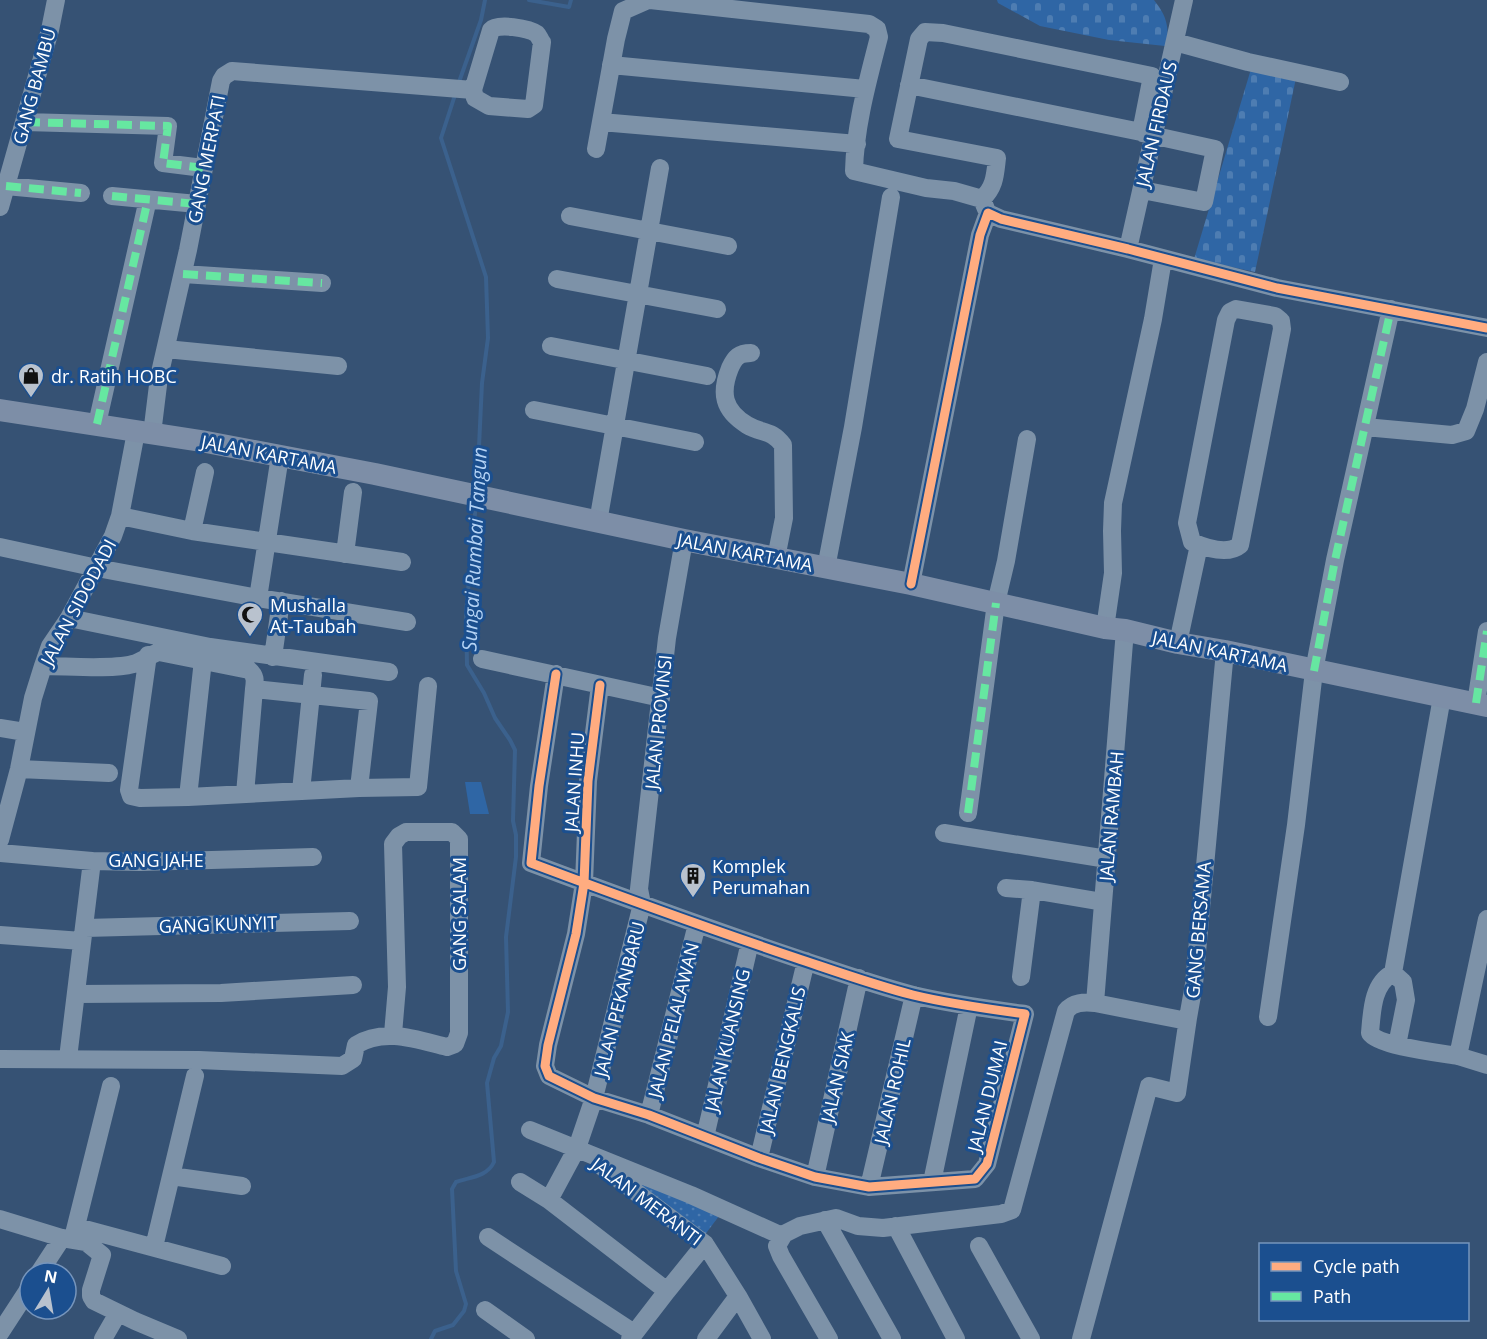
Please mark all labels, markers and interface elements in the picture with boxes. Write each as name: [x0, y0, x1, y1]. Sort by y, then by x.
street label: GANG BAMBU: [7, 25, 61, 147]
street label: JALAN FIRDAUS: [1129, 59, 1182, 191]
street label: GANG MERPATI: [182, 93, 230, 225]
shop icon: dr. Ratih HOBC: [16, 361, 46, 399]
place label: dr. Ratih HOBC: [51, 364, 177, 388]
street label: JALAN KARTAMA: [197, 429, 339, 479]
water label: Sungai Rumbai Tangun: [455, 446, 493, 652]
street label: JALAN KARTAMA: [673, 527, 815, 577]
street label: JALAN SIDODADI: [34, 535, 121, 671]
place label: Mushalla At-Taubah: [270, 593, 357, 638]
mosque icon: Mushalla At-Taubah: [235, 600, 265, 638]
street label: JALAN KARTAMA: [1148, 625, 1290, 677]
street label: JALAN PROVINSI: [639, 653, 677, 793]
street label: JALAN INHU: [558, 731, 589, 835]
street label: JALAN RAMBAH: [1093, 750, 1129, 884]
street label: GANG JAHE: [108, 848, 204, 872]
place label: Komplek Perumahan: [712, 854, 810, 899]
street label: GANG SALAM: [447, 857, 471, 971]
street label: GANG BERSAMA: [1180, 860, 1216, 999]
building icon: Komplek Perumahan: [678, 861, 708, 899]
street label: GANG KUNYIT: [158, 910, 278, 938]
street label: JALAN PEKANBARU: [588, 919, 650, 1081]
street label: JALAN PELALAWAN: [642, 940, 704, 1102]
street label: JALAN KUANSING: [698, 966, 755, 1116]
street label: JALAN BENGKALIS: [753, 984, 811, 1138]
street label: JALAN SIAK: [814, 1028, 859, 1127]
street label: JALAN ROHIL: [868, 1036, 916, 1148]
street label: JALAN DUMAI: [961, 1038, 1012, 1156]
street label: JALAN MERANTI: [585, 1150, 707, 1250]
legend: [1259, 1243, 1469, 1321]
text: Cycle path: [1313, 1254, 1400, 1278]
north arrow: [18, 1261, 78, 1321]
text: N: [42, 1264, 59, 1288]
text: Path: [1313, 1284, 1351, 1308]

